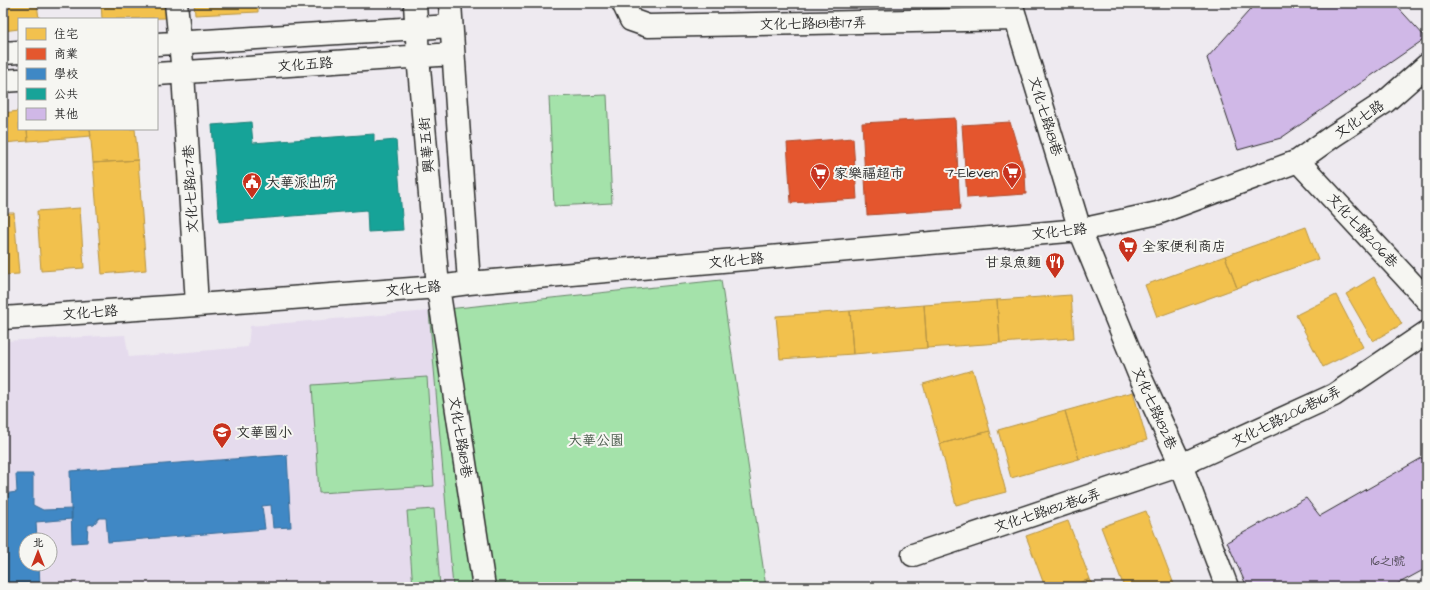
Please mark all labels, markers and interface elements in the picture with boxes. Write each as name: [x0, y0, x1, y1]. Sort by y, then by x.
street label: 文化七路181巷17弄: [759, 13, 867, 35]
legend: [18, 18, 158, 130]
text: 住宅: [54, 26, 78, 43]
text: 商業: [54, 46, 78, 63]
street label: 文化五路: [276, 53, 334, 77]
text: 學校: [54, 66, 78, 83]
street label: 文化七路181巷: [1023, 74, 1067, 160]
text: 公共: [54, 86, 78, 103]
street label: 文化七路: [1331, 96, 1388, 144]
text: 其他: [54, 106, 78, 123]
street label: 興華五街: [415, 116, 439, 174]
street label: 文化七路127巷: [179, 143, 203, 234]
supermarket icon: 7-Eleven: [1001, 161, 1023, 189]
supermarket icon: 家樂福超市: [809, 162, 831, 190]
place label: 7-Eleven: [945, 163, 998, 183]
place label: 家樂福超市: [834, 164, 904, 184]
public building icon: 大華派出所: [241, 171, 263, 199]
place label: 大華派出所: [266, 173, 336, 193]
street label: 文化七路206巷: [1322, 189, 1403, 273]
street label: 文化七路: [1030, 219, 1088, 245]
supermarket icon: 全家便利商店: [1117, 235, 1139, 263]
place label: 全家便利商店: [1142, 237, 1226, 257]
street label: 文化七路: [707, 249, 765, 273]
restaurant icon: 甘泉魚麵: [1044, 251, 1066, 279]
place label: 甘泉魚麵: [985, 253, 1041, 273]
street label: 文化七路: [384, 277, 442, 301]
street label: 文化七路: [61, 301, 119, 325]
street label: 文化七路182巷: [1127, 364, 1182, 454]
street label: 文化七路206巷16弄: [1228, 382, 1345, 452]
street label: 文化七路118巷: [444, 395, 477, 481]
school or university icon: 文華國小: [211, 421, 233, 449]
place label: 文華國小: [236, 423, 292, 443]
park label: 大華公園: [568, 431, 624, 451]
street label: 文化七路182巷6弄: [991, 484, 1104, 538]
north arrow: [18, 532, 58, 572]
text: 北: [33, 535, 44, 550]
house number: 16之1號: [1371, 553, 1405, 570]

